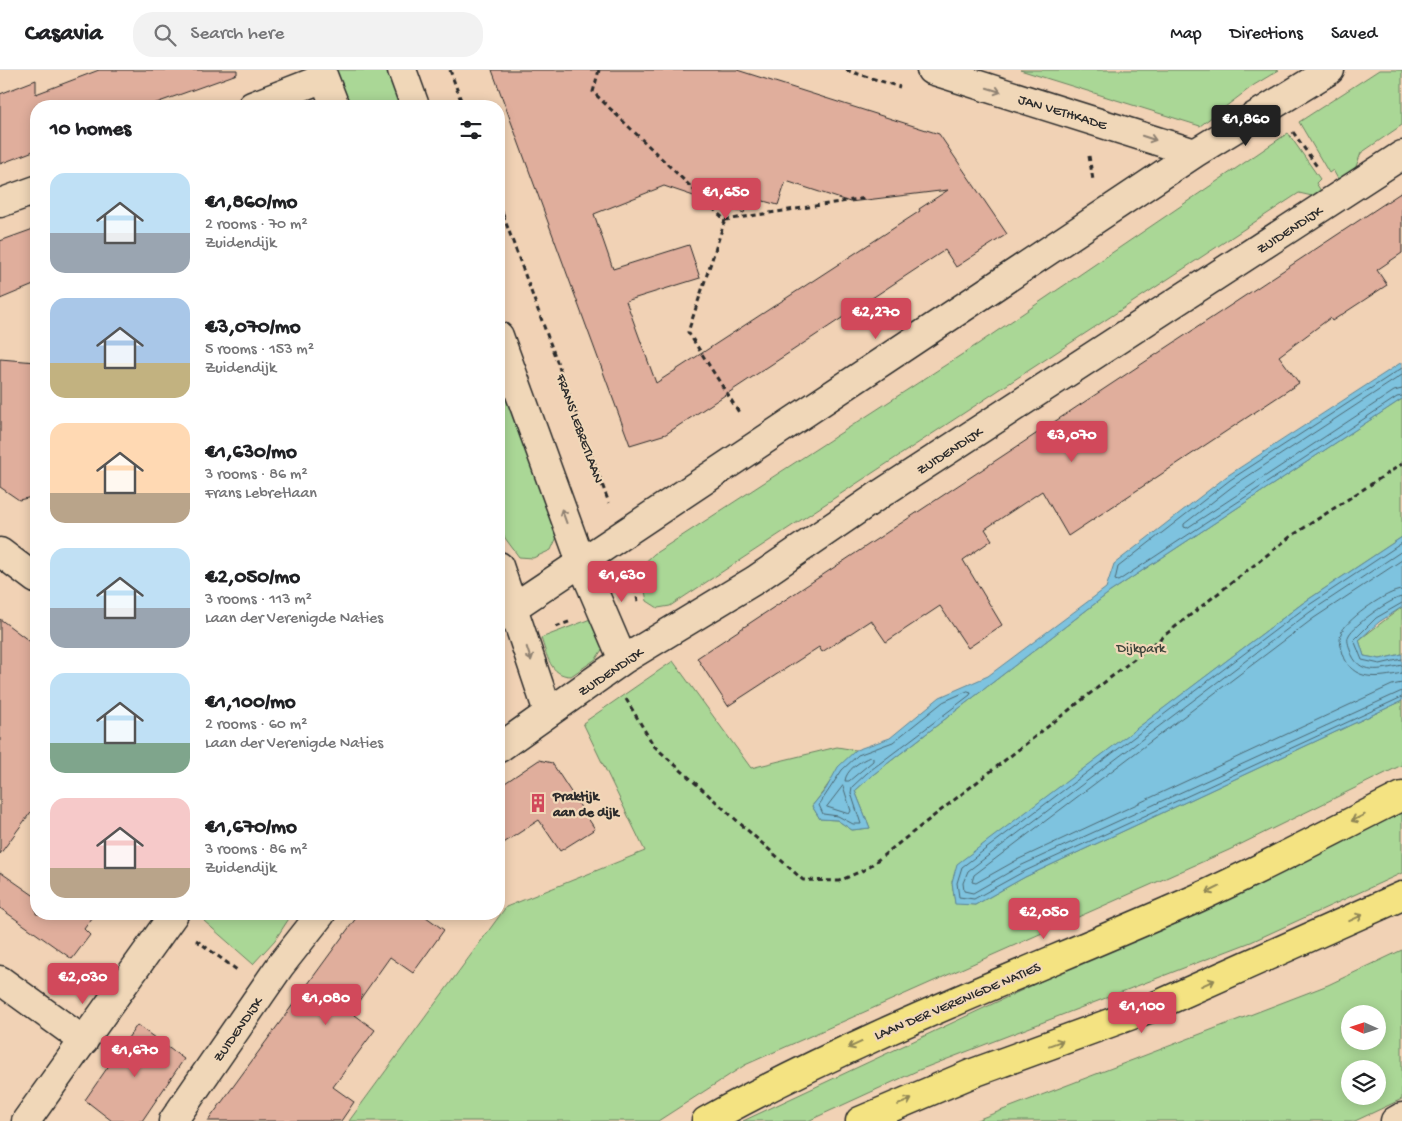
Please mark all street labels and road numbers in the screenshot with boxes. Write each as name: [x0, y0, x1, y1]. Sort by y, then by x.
street label: JAN VETHKADE: [1016, 92, 1110, 135]
street label: ZUIDENDIJK: [1254, 203, 1328, 259]
street label: FRANS LEBRETLAAN: [551, 371, 606, 486]
street label: ZUIDENDIJK: [914, 424, 988, 480]
street label: ZUIDENDIJK: [576, 644, 648, 701]
street label: LAAN DER VERENIGDE NATIES: [872, 959, 1044, 1045]
street label: ZUIDENDIJK: [211, 994, 268, 1066]

